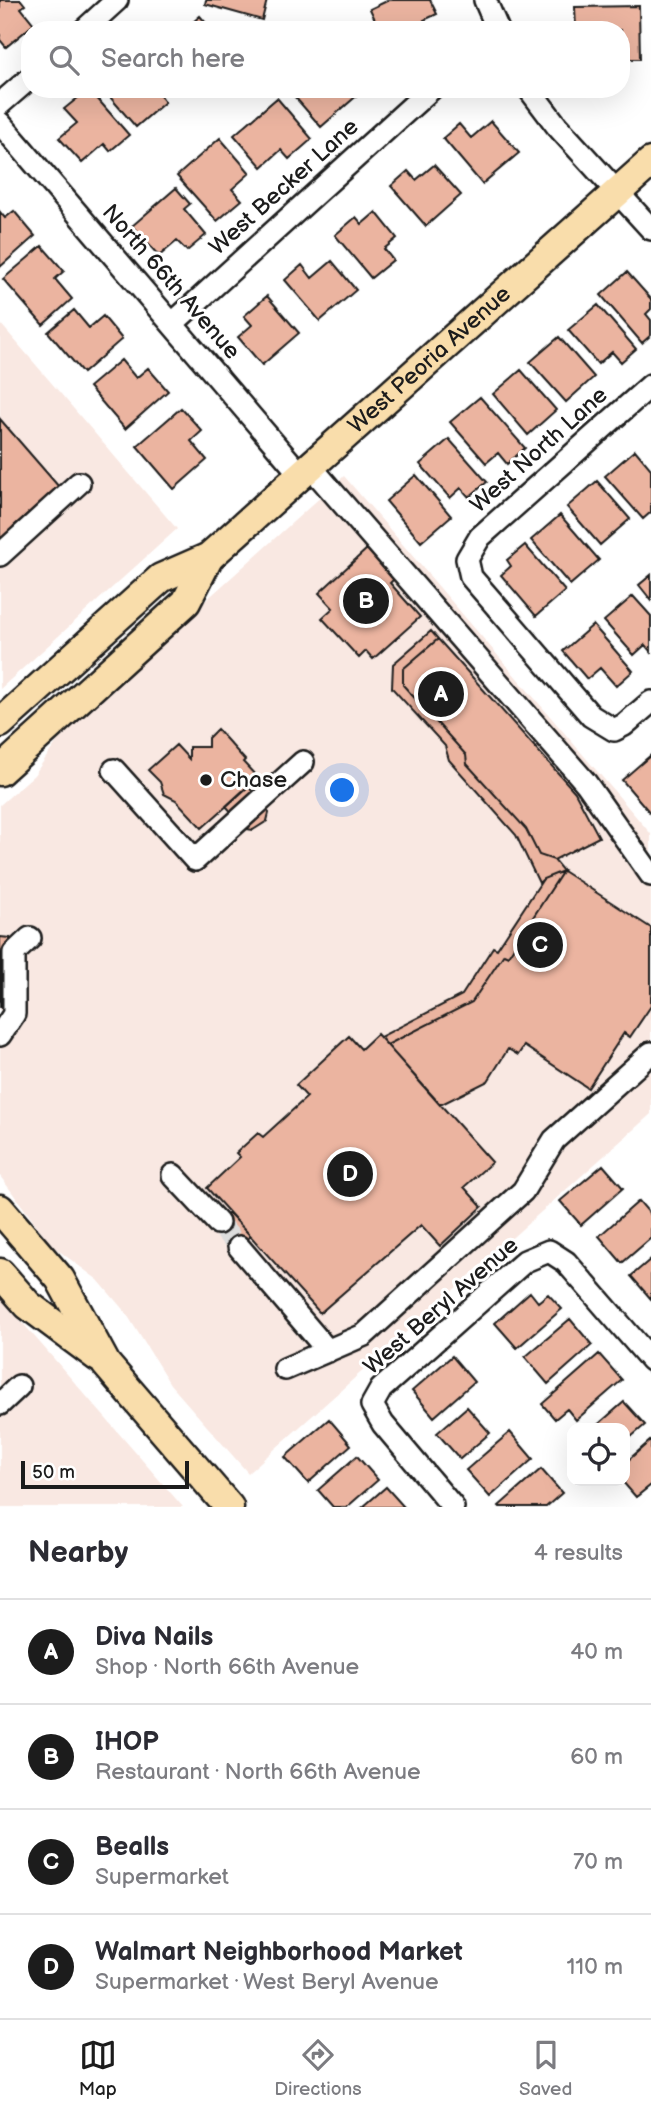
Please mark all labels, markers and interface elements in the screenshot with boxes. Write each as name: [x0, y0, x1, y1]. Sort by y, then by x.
search box: [21, 21, 630, 98]
icon: search: [45, 41, 83, 79]
text: Search here: [101, 44, 245, 75]
street label: West Becker Lane: [204, 113, 364, 261]
street label: North 66th Avenue: [96, 199, 246, 365]
street label: West Peoria Avenue: [343, 280, 517, 440]
street label: West North Lane: [465, 381, 613, 519]
pin: B: [343, 575, 389, 627]
pin: A: [418, 668, 464, 720]
place label: Chase: [220, 766, 287, 794]
marker: Chase: [198, 772, 214, 788]
your location: [325, 773, 359, 807]
pin: C: [517, 919, 563, 971]
pin: D: [327, 1148, 373, 1200]
street label: West Beryl Avenue: [358, 1231, 524, 1381]
map controls: [567, 1423, 630, 1486]
button: locate: [567, 1423, 630, 1486]
scale bar: [21, 1458, 189, 1490]
text: 50 m: [32, 1461, 75, 1484]
text: Nearby: [28, 1535, 128, 1571]
text: 4 results: [534, 1539, 623, 1567]
text: Diva Nails: [95, 1622, 213, 1653]
text: A: [44, 1638, 58, 1666]
text: 40 m: [570, 1638, 623, 1666]
text: Shop · North 66th Avenue: [95, 1653, 359, 1681]
text: IHOP: [95, 1727, 158, 1758]
text: B: [43, 1743, 59, 1771]
text: 60 m: [570, 1743, 623, 1771]
text: Restaurant · North 66th Avenue: [95, 1758, 421, 1786]
text: Bealls: [95, 1832, 169, 1863]
text: C: [43, 1848, 59, 1876]
text: 70 m: [573, 1848, 623, 1876]
text: Supermarket: [95, 1863, 229, 1891]
text: Walmart Neighborhood Market: [95, 1937, 463, 1968]
text: D: [43, 1953, 59, 1981]
text: 110 m: [566, 1953, 623, 1981]
text: Supermarket · West Beryl Avenue: [95, 1968, 439, 1996]
tab: Map: [79, 2036, 117, 2101]
tab: Directions: [274, 2036, 362, 2101]
tab: Saved: [519, 2036, 572, 2101]

